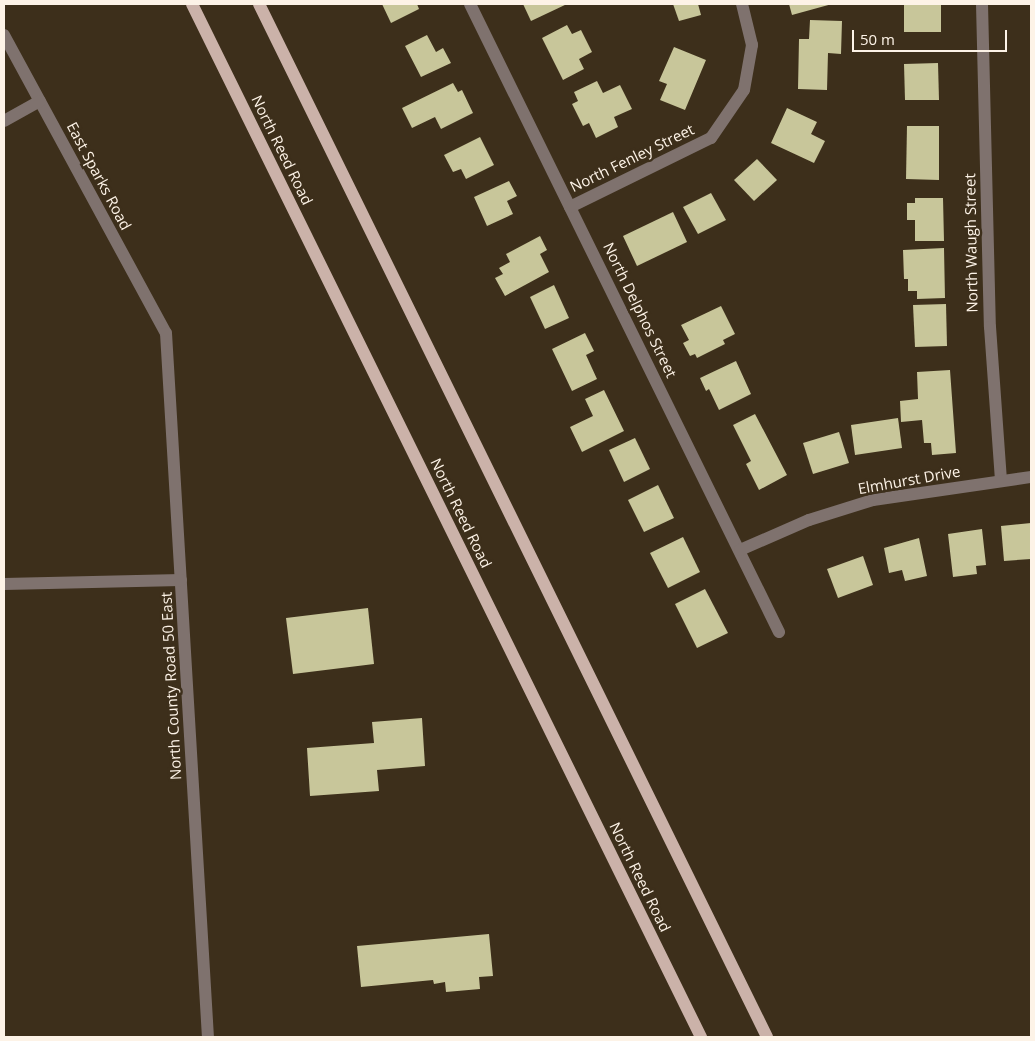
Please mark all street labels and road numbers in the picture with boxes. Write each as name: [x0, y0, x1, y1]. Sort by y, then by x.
street label: North Reed Road: [248, 92, 316, 208]
street label: East Sparks Road: [63, 119, 135, 233]
street label: North Fenley Street: [567, 120, 697, 196]
street label: North Waugh Street: [961, 173, 981, 313]
street label: North Delphos Street: [599, 239, 681, 381]
street label: North Reed Road: [427, 455, 495, 571]
street label: Elmhurst Drive: [856, 462, 962, 498]
street label: North County Road 50 East: [157, 591, 185, 781]
street label: North Reed Road: [606, 819, 674, 935]

